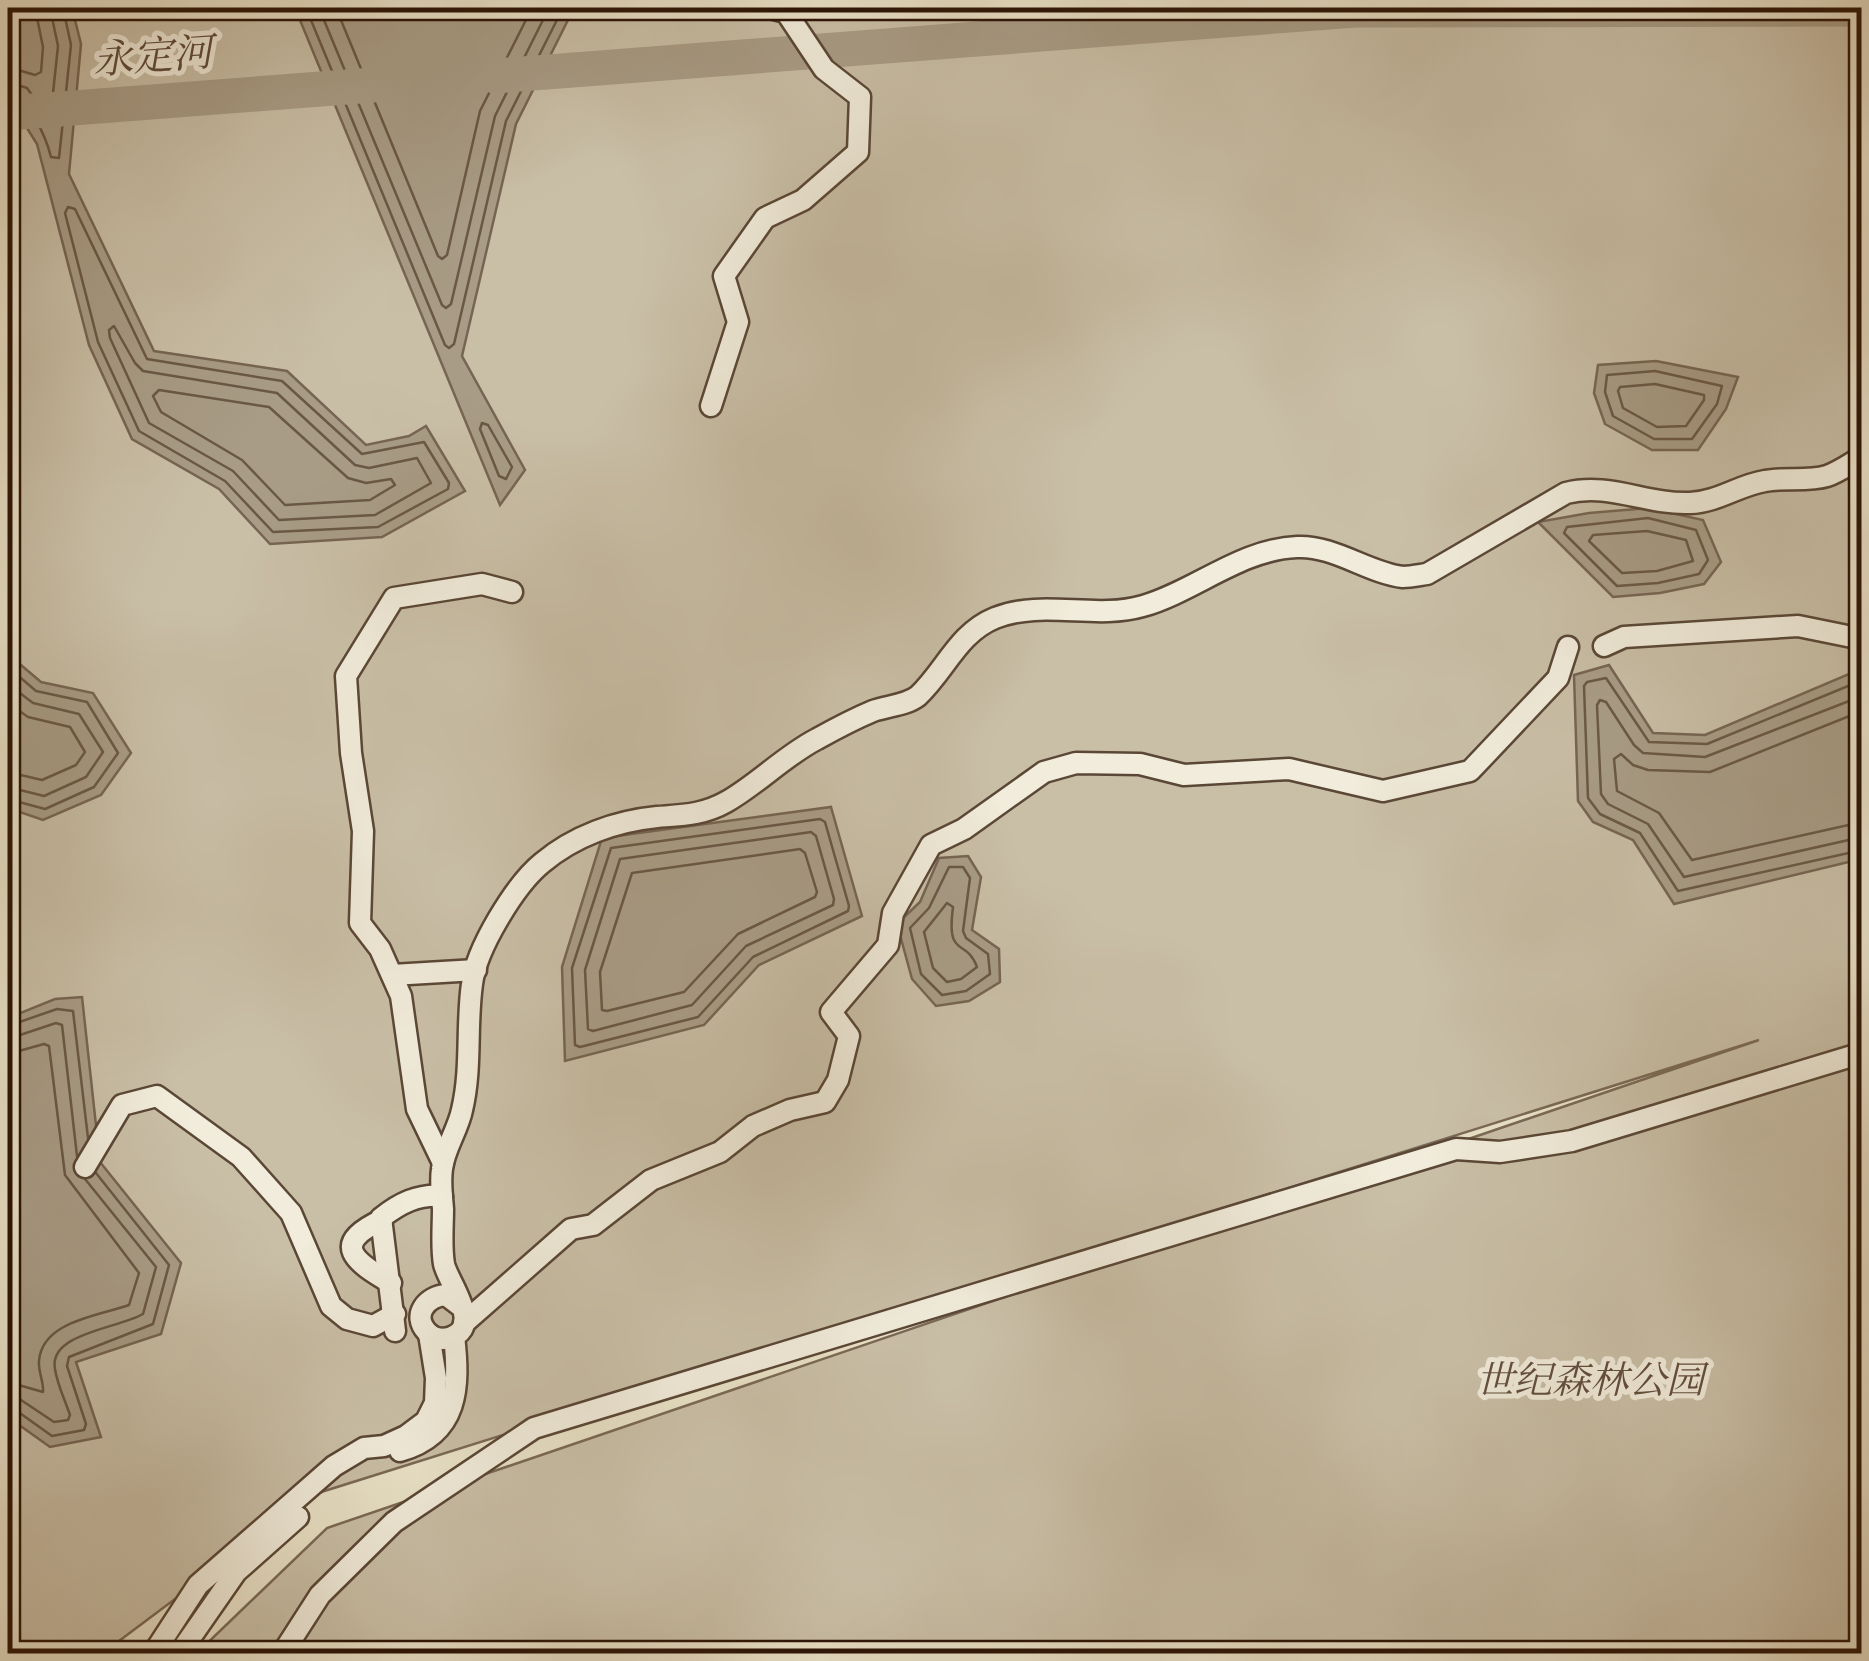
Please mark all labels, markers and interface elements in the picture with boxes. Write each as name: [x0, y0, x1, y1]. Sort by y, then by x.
water label: 永定河: [91, 27, 221, 93]
park label: 世纪森林公园: [1476, 1357, 1710, 1411]

